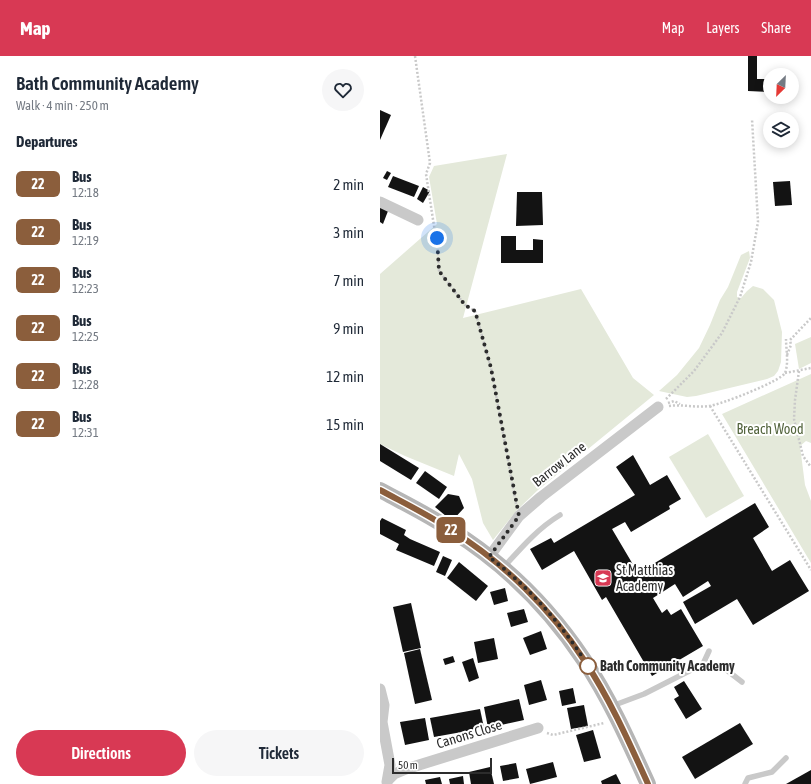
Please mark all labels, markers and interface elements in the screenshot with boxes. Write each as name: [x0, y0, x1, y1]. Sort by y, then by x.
text: Map: [20, 17, 51, 39]
text: Map: [662, 20, 684, 36]
text: Layers: [706, 20, 739, 36]
text: Share: [761, 20, 791, 36]
north arrow: [763, 68, 799, 104]
map controls: [763, 68, 799, 148]
button: heart: [322, 69, 364, 111]
text: Bath Community Academy: [16, 72, 199, 94]
text: Walk · 4 min · 250 m: [16, 98, 109, 113]
button: layers: [763, 112, 799, 148]
text: Departures: [16, 133, 78, 150]
text: Bus: [72, 168, 92, 185]
text: 22: [31, 176, 45, 192]
text: 2 min: [333, 176, 364, 193]
text: 12:18: [72, 185, 99, 200]
text: Bus: [72, 216, 92, 233]
text: 22: [31, 224, 45, 240]
text: 3 min: [333, 224, 364, 241]
your location: [427, 228, 447, 248]
text: 12:19: [72, 233, 99, 248]
text: Bus: [72, 264, 92, 281]
text: 22: [31, 272, 45, 288]
text: 7 min: [333, 272, 364, 289]
text: 12:23: [72, 281, 99, 296]
text: Bus: [72, 312, 92, 329]
text: 22: [31, 320, 45, 336]
text: 9 min: [333, 320, 364, 337]
text: 12:25: [72, 329, 99, 344]
text: Bus: [72, 360, 92, 377]
text: 22: [31, 368, 45, 384]
text: 12 min: [326, 368, 364, 385]
text: 12:28: [72, 377, 99, 392]
text: Bus: [72, 408, 92, 425]
text: 22: [31, 416, 45, 432]
text: 15 min: [326, 416, 364, 433]
park label: Breach Wood: [736, 421, 804, 437]
text: 12:31: [72, 425, 99, 440]
street label: Barrow Lane: [529, 438, 589, 490]
line badge: 22: [433, 517, 469, 543]
text: 22: [444, 522, 458, 538]
place label: St Matthias Academy: [616, 562, 673, 594]
school or university icon: St Matthias Academy: [593, 568, 613, 588]
marker: Bath Community Academy: [579, 657, 597, 675]
place label: Bath Community Academy: [600, 658, 735, 674]
street label: Canons Close: [434, 716, 504, 752]
button: Directions: [16, 730, 186, 776]
button: Tickets: [194, 730, 364, 776]
scale bar: [392, 756, 492, 775]
text: 50 m: [398, 759, 418, 771]

